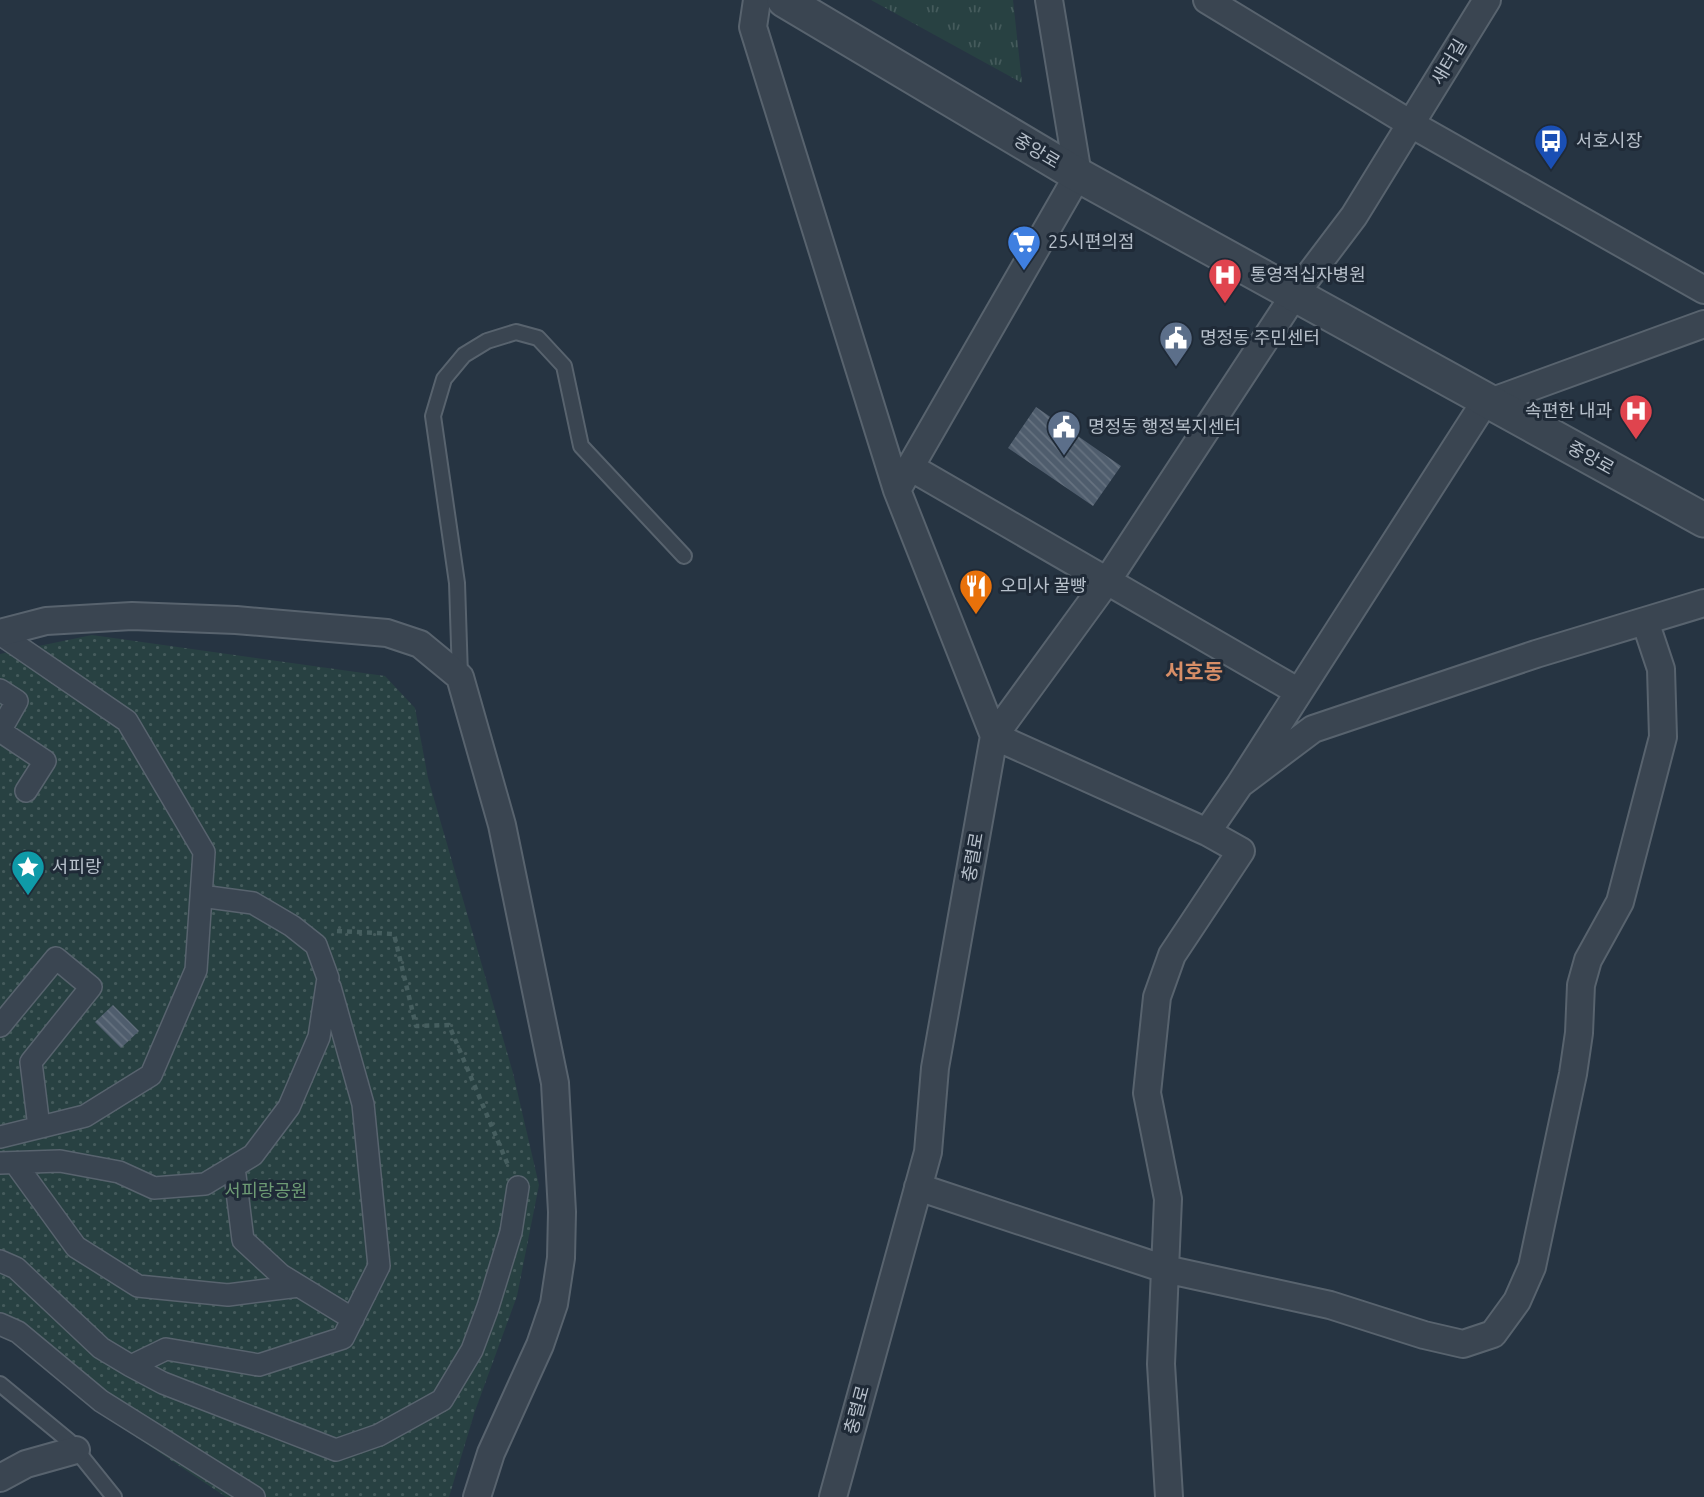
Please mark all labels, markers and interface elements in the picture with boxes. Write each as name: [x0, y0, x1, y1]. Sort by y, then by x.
street label: 새터길: [1427, 35, 1470, 88]
bus stop icon: 서호시장: [1532, 122, 1570, 171]
street label: 중앙로: [1011, 129, 1064, 172]
place label: 서호시장: [1576, 130, 1642, 150]
supermarket icon: 25시편의점: [1005, 223, 1043, 272]
place label: 25시편의점: [1048, 231, 1135, 251]
hospital icon: 통영적십자병원: [1206, 256, 1244, 305]
place label: 통영적십자병원: [1250, 264, 1366, 284]
public building icon: 명정동 주민센터: [1157, 319, 1195, 368]
place label: 명정동 주민센터: [1200, 327, 1320, 347]
hospital icon: 속편한 내과: [1617, 392, 1655, 441]
place label: 속편한 내과: [1525, 400, 1612, 420]
public building icon: 명정동 행정복지센터: [1045, 408, 1083, 457]
place label: 명정동 행정복지센터: [1088, 416, 1241, 436]
street label: 중앙로: [1565, 436, 1618, 478]
restaurant icon: 오미사 꿀빵: [957, 567, 995, 616]
place label: 오미사 꿀빵: [1000, 575, 1087, 595]
district label: 서호동: [1165, 659, 1223, 683]
street label: 충렬로: [958, 831, 986, 883]
place icon: 서피랑: [9, 848, 47, 897]
place label: 서피랑: [52, 856, 102, 876]
park label: 서피랑공원: [225, 1180, 307, 1200]
street label: 충렬로: [840, 1383, 872, 1436]

